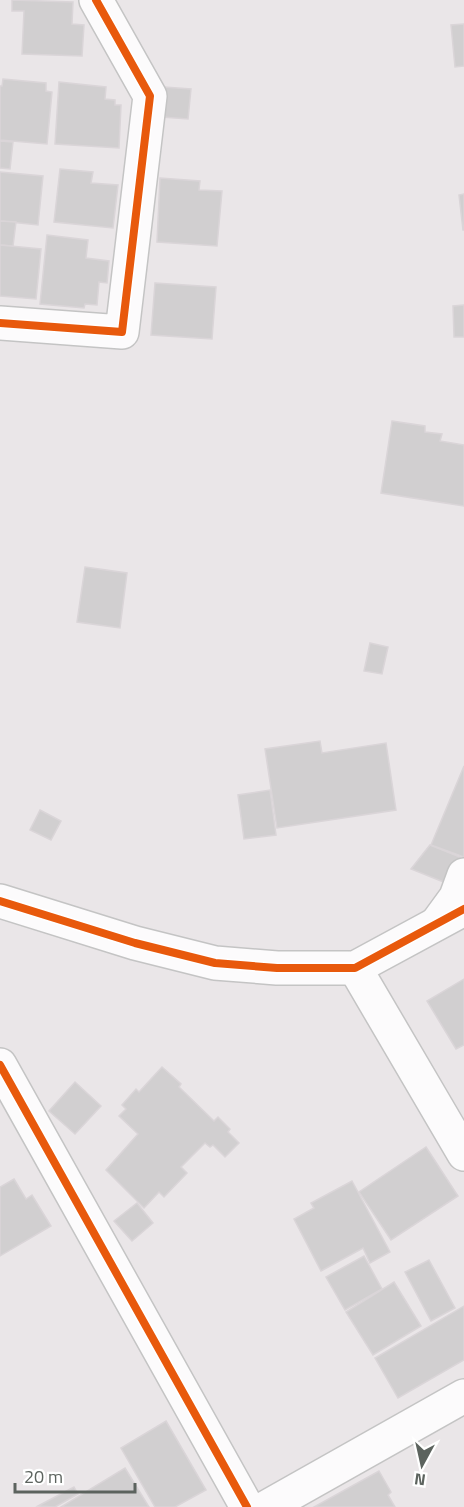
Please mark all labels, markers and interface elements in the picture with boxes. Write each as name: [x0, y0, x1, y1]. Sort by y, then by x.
north arrow: [392, 1435, 452, 1495]
scale bar: [15, 1456, 135, 1494]
text: 20 m: [24, 1463, 63, 1490]
text: N: [413, 1467, 427, 1493]

